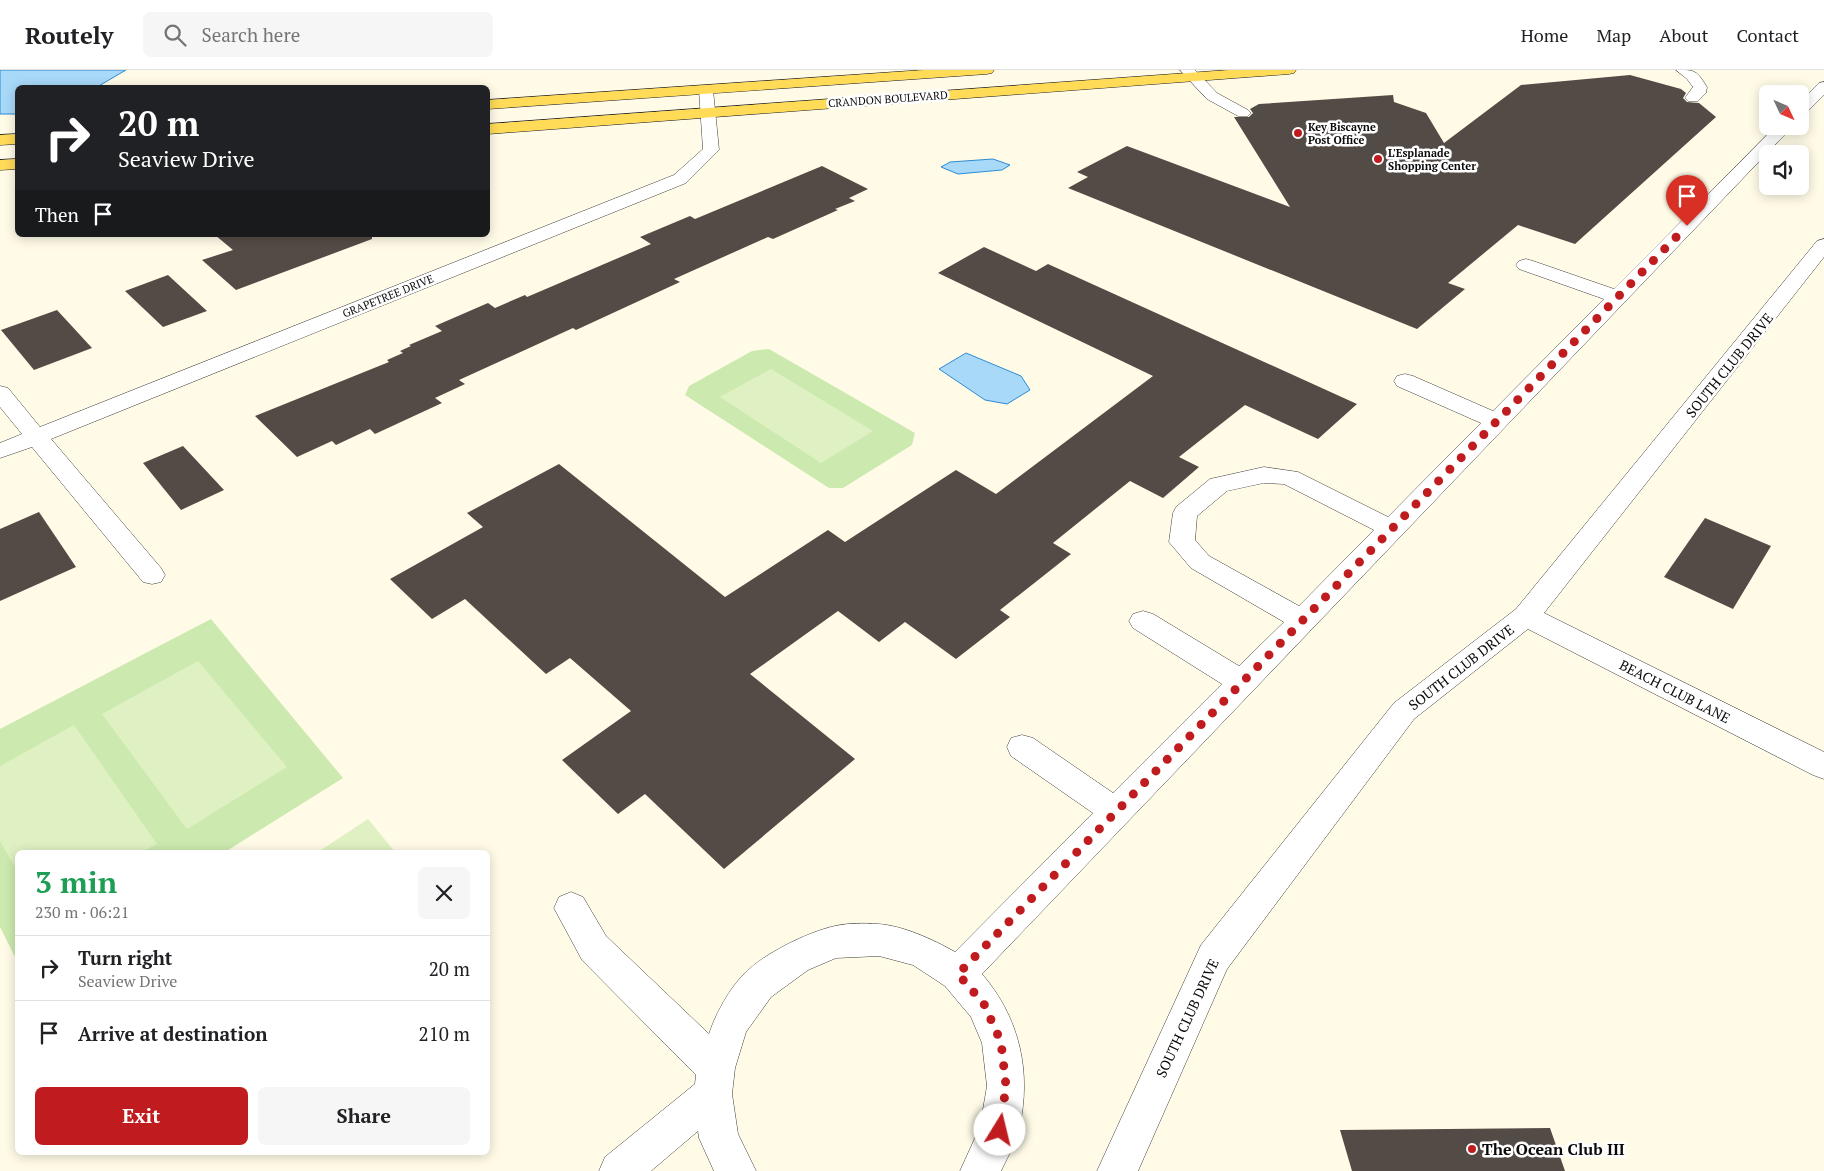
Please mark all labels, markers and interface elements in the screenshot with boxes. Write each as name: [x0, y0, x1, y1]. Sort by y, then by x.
search box: [143, 12, 493, 57]
text: Routely: [25, 19, 113, 51]
icon: search: [161, 21, 189, 49]
text: Search here: [201, 22, 300, 47]
text: Home: [1521, 23, 1568, 47]
text: Map: [1596, 23, 1631, 47]
text: About: [1659, 23, 1708, 47]
text: Contact: [1736, 23, 1799, 47]
north arrow: [1759, 85, 1809, 135]
map controls: [1759, 85, 1809, 195]
street label: CRANDON BOULEVARD: [828, 88, 948, 110]
text: 20 m: [118, 100, 199, 146]
icon: right: [35, 105, 100, 170]
place label: Key Biscayne Post Office: [1308, 120, 1376, 147]
marker: Key Biscayne Post Office: [1292, 127, 1304, 139]
text: Seaview Drive: [118, 144, 255, 173]
button: sound: [1759, 145, 1809, 195]
place label: L'Esplanade Shopping Center: [1388, 146, 1476, 173]
marker: L'Esplanade Shopping Center: [1372, 153, 1384, 165]
pin: [1666, 175, 1708, 226]
icon: arrive: [1673, 182, 1701, 210]
icon: arrive: [89, 200, 117, 228]
text: Then: [35, 202, 79, 227]
street label: GRAPETREE DRIVE: [340, 271, 436, 321]
street label: SOUTH CLUB DRIVE: [1681, 309, 1777, 421]
street label: SOUTH CLUB DRIVE: [1404, 620, 1518, 714]
street label: BEACH CLUB LANE: [1616, 655, 1734, 727]
text: 3 min: [35, 862, 117, 902]
button: close: [418, 867, 470, 919]
text: 230 m · 06:21: [35, 901, 129, 923]
text: Turn right: [78, 945, 172, 970]
icon: right: [35, 954, 63, 982]
street label: SOUTH CLUB DRIVE: [1151, 955, 1223, 1081]
text: 20 m: [429, 956, 470, 981]
text: Seaview Drive: [78, 970, 177, 992]
icon: arrive: [35, 1019, 63, 1047]
text: Arrive at destination: [78, 1021, 267, 1046]
text: 210 m: [419, 1021, 470, 1046]
button: Exit: [35, 1087, 248, 1145]
button: Share: [258, 1087, 470, 1145]
position arrow: [973, 1103, 1025, 1155]
place label: The Ocean Club III: [1482, 1138, 1625, 1160]
marker: The Ocean Club III: [1466, 1143, 1478, 1155]

